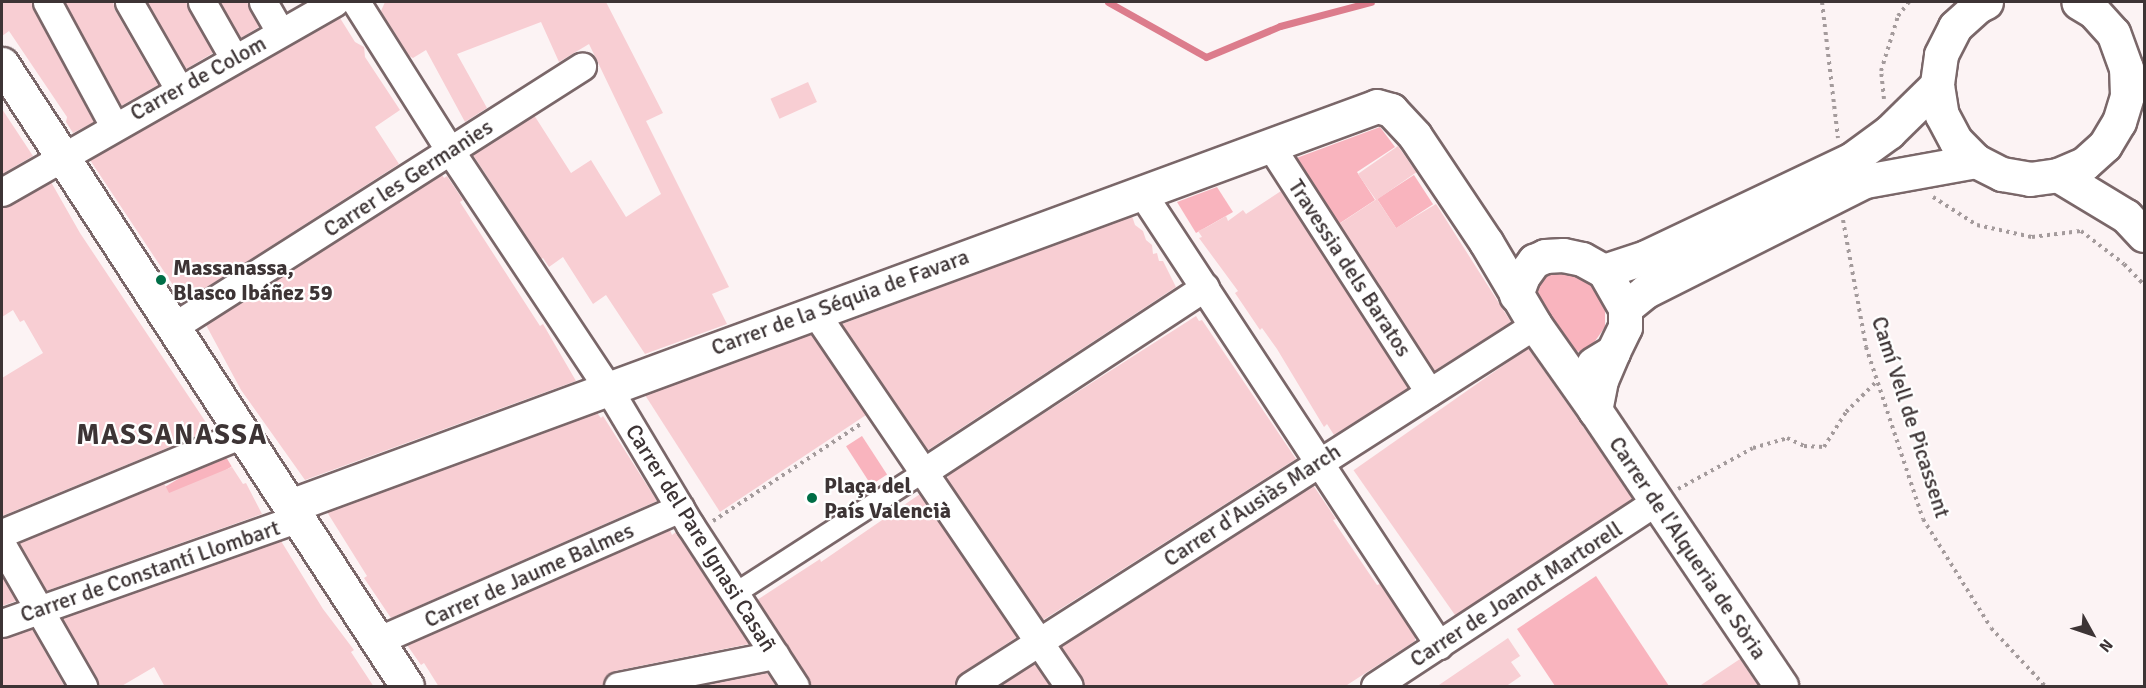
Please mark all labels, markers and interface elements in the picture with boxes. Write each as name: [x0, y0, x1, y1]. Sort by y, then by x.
street label: Carrer de Colom: [125, 30, 271, 126]
street label: Carrer les Germanies: [319, 113, 497, 243]
street label: Travessia dels Baratos: [1283, 174, 1417, 362]
street label: Carrer de la Séquia de Favara: [708, 243, 972, 361]
place label: Massanassa, Blasco Ibáñez 59: [173, 254, 333, 306]
marker: Massanassa, Blasco Ibáñez 59: [154, 273, 168, 287]
street label: Camí Vell de Picassent: [1866, 313, 1956, 521]
district label: MASSANASSA: [76, 418, 268, 452]
street label: Carrer del Pare Ignasi Casañ: [620, 419, 782, 657]
street label: Carrer de l'Alqueria de Sòria: [1603, 432, 1773, 664]
street label: Carrer d'Ausiàs March: [1159, 438, 1345, 572]
place label: Plaça del País Valencià: [824, 472, 951, 524]
marker: Plaça del País Valencià: [805, 491, 819, 505]
street label: Carrer de Constantí Llombart: [17, 514, 283, 628]
street label: Carrer de Joanot Martorell: [1405, 516, 1627, 672]
street label: Carrer de Jaume Balmes: [420, 517, 638, 633]
north arrow: [2062, 604, 2122, 664]
text: N: [2095, 635, 2117, 656]

